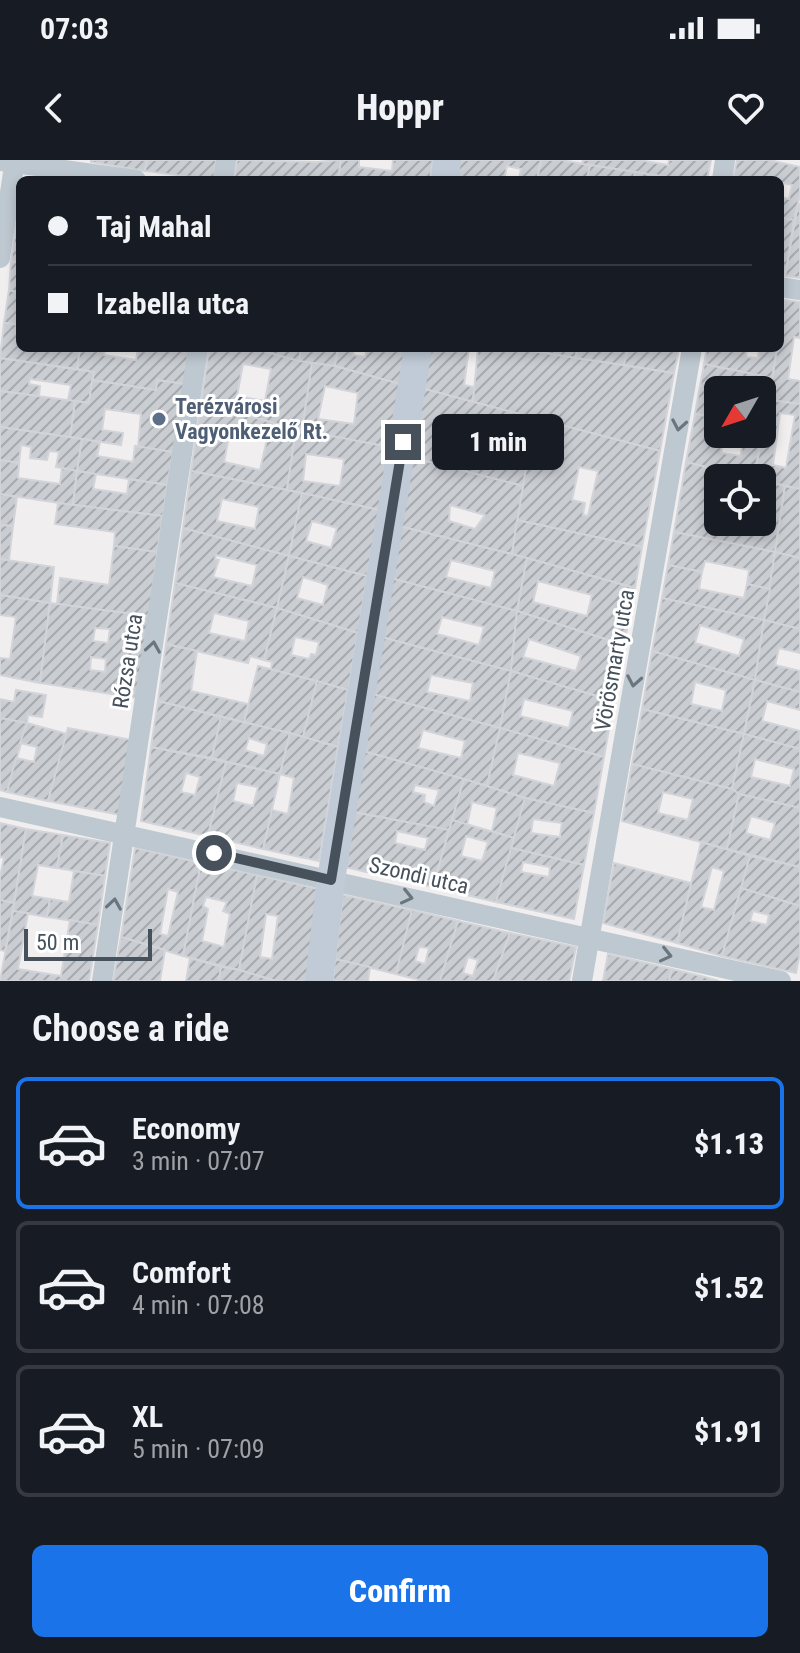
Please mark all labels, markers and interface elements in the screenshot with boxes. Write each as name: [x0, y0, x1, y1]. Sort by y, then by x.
text: 07:03: [40, 11, 109, 46]
icon: back: [32, 86, 76, 130]
icon: heart: [724, 86, 768, 130]
text: Hoppr: [356, 87, 444, 129]
text: Taj Mahal: [96, 209, 212, 244]
text: Izabella utca: [96, 286, 249, 321]
north arrow: [704, 376, 776, 448]
map controls: [704, 376, 776, 536]
place label: Terézvárosi Vagyonkezelő Rt.: [175, 394, 328, 444]
marker: Terézvárosi Vagyonkezelő Rt.: [150, 410, 168, 428]
callout: 1 min: [431, 414, 563, 470]
one-way arrow: [671, 418, 688, 432]
route end: [385, 424, 421, 460]
text: 1 min: [469, 427, 527, 457]
button: locate: [704, 464, 776, 536]
street label: Vörösmarty utca: [590, 587, 639, 733]
street label: Rózsa utca: [108, 612, 147, 710]
one-way arrow: [144, 640, 161, 654]
one-way arrow: [627, 674, 644, 688]
route start: [196, 835, 232, 871]
street label: Szondi utca: [367, 852, 471, 899]
one-way arrow: [400, 887, 413, 904]
one-way arrow: [105, 897, 122, 911]
scale bar: [24, 925, 152, 961]
text: 50 m: [36, 930, 79, 955]
one-way arrow: [659, 946, 672, 963]
text: Choose a ride: [32, 1008, 229, 1050]
icon: car: [36, 1107, 108, 1179]
text: Economy: [132, 1111, 240, 1146]
text: $1.13: [694, 1126, 764, 1161]
text: 3 min · 07:07: [132, 1146, 265, 1176]
icon: car: [36, 1251, 108, 1323]
text: Comfort: [132, 1255, 231, 1290]
text: $1.52: [694, 1270, 764, 1305]
text: 4 min · 07:08: [132, 1290, 265, 1320]
icon: car: [36, 1395, 108, 1467]
text: XL: [132, 1399, 163, 1434]
text: $1.91: [694, 1414, 764, 1449]
text: 5 min · 07:09: [132, 1434, 265, 1464]
button: Confirm: [32, 1545, 768, 1637]

